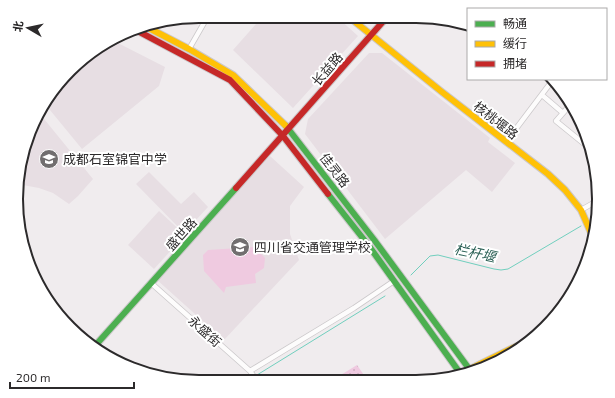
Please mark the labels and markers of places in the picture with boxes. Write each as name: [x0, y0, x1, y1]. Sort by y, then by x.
school or university icon: 成都石室锦官中学: [38, 148, 60, 170]
place label: 成都石室锦官中学: [63, 151, 167, 167]
school or university icon: 四川省交通管理学校: [229, 236, 251, 258]
place label: 四川省交通管理学校: [254, 239, 371, 255]

